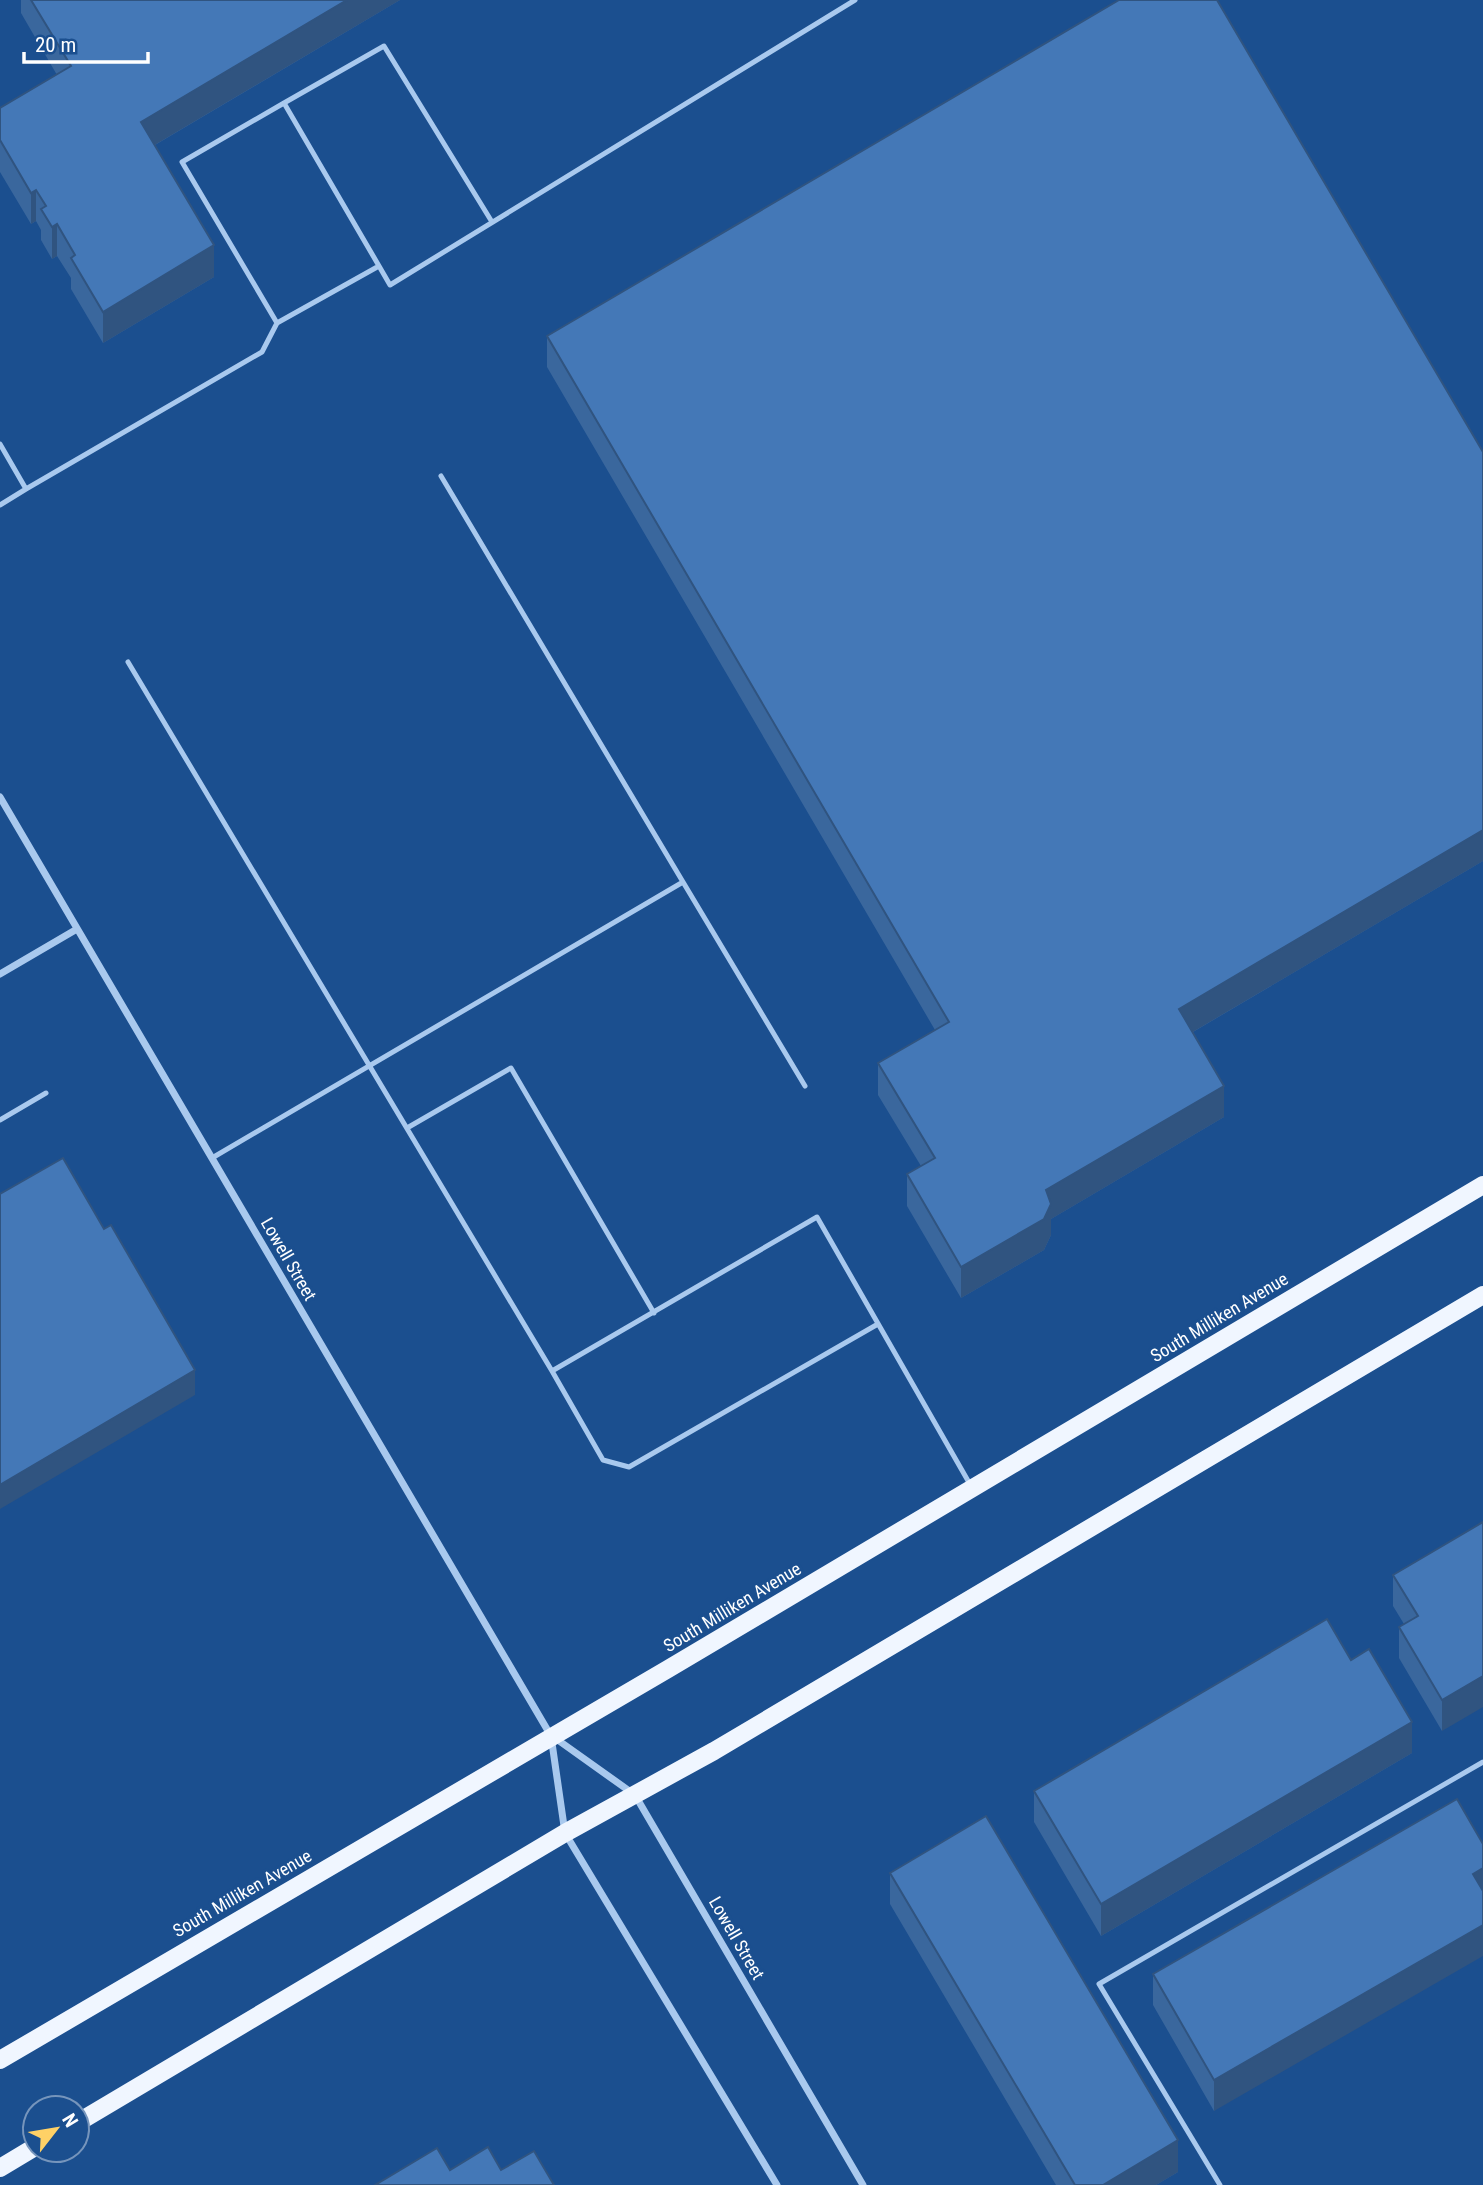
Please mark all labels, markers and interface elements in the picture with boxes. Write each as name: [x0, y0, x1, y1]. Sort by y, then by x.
scale bar: [24, 21, 149, 65]
text: 20 m: [35, 33, 76, 57]
street label: Lowell Street: [257, 1214, 321, 1304]
street label: South Milliken Avenue: [1147, 1268, 1291, 1366]
street label: South Milliken Avenue: [660, 1558, 804, 1656]
street label: South Milliken Avenue: [169, 1845, 315, 1941]
street label: Lowell Street: [705, 1893, 769, 1983]
north arrow: [21, 2094, 91, 2164]
text: N: [57, 2110, 83, 2131]

